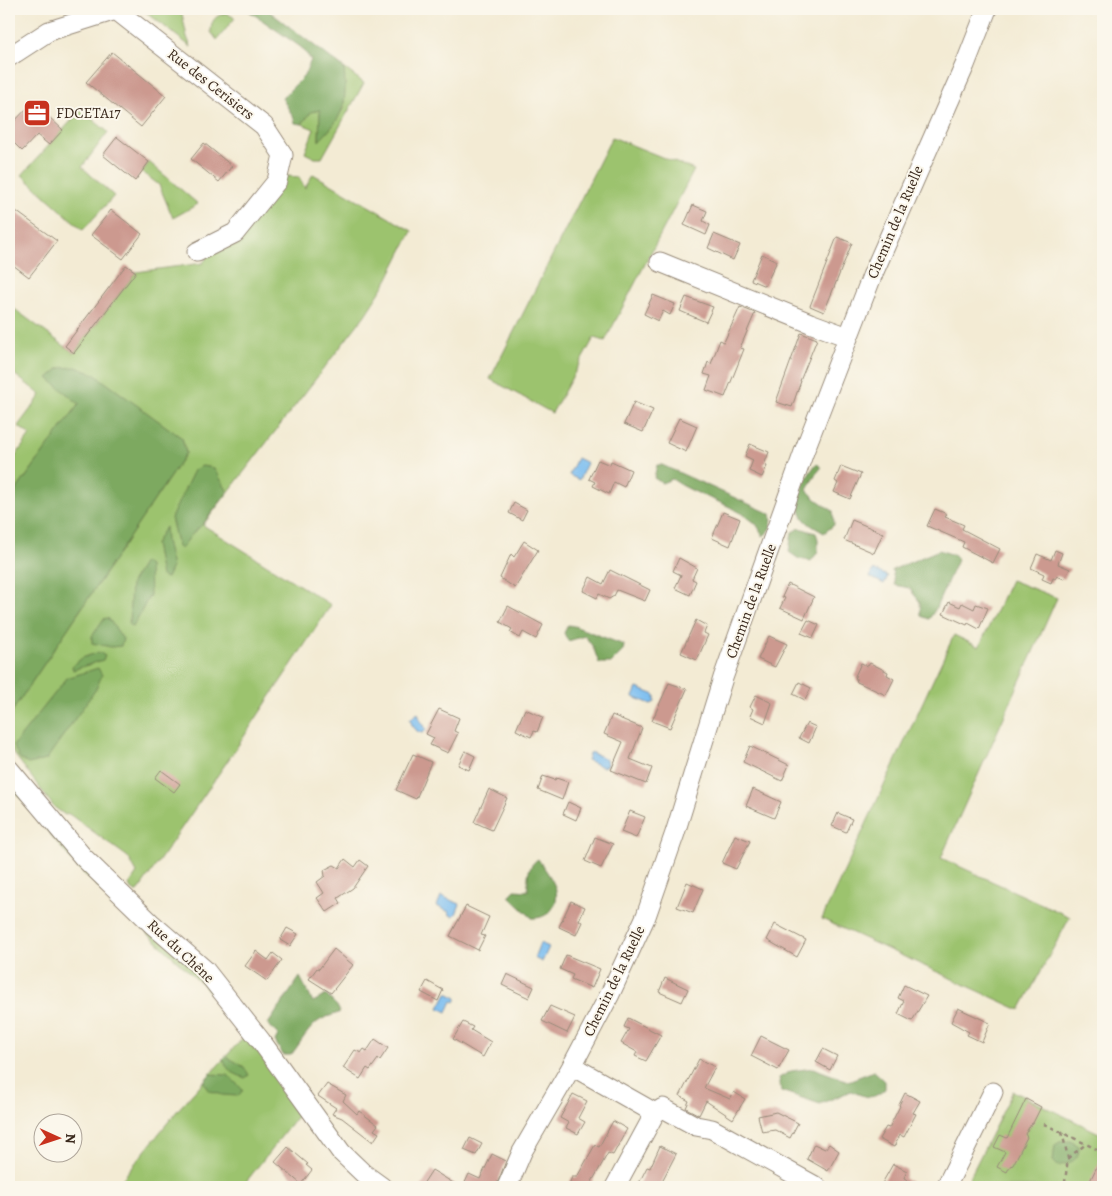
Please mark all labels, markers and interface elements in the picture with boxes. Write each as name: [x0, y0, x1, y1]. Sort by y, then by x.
street label: Rue des Cerisiers: [164, 44, 258, 124]
office icon: FDCETA17: [22, 98, 52, 128]
place label: FDCETA17: [56, 103, 121, 123]
street label: Chemin de la Ruelle: [862, 162, 928, 282]
street label: Chemin de la Ruelle: [721, 540, 781, 661]
street label: Rue du Chêne: [143, 915, 219, 987]
street label: Chemin de la Ruelle: [578, 922, 650, 1040]
north arrow: [32, 1114, 82, 1164]
text: N: [61, 1133, 80, 1144]

